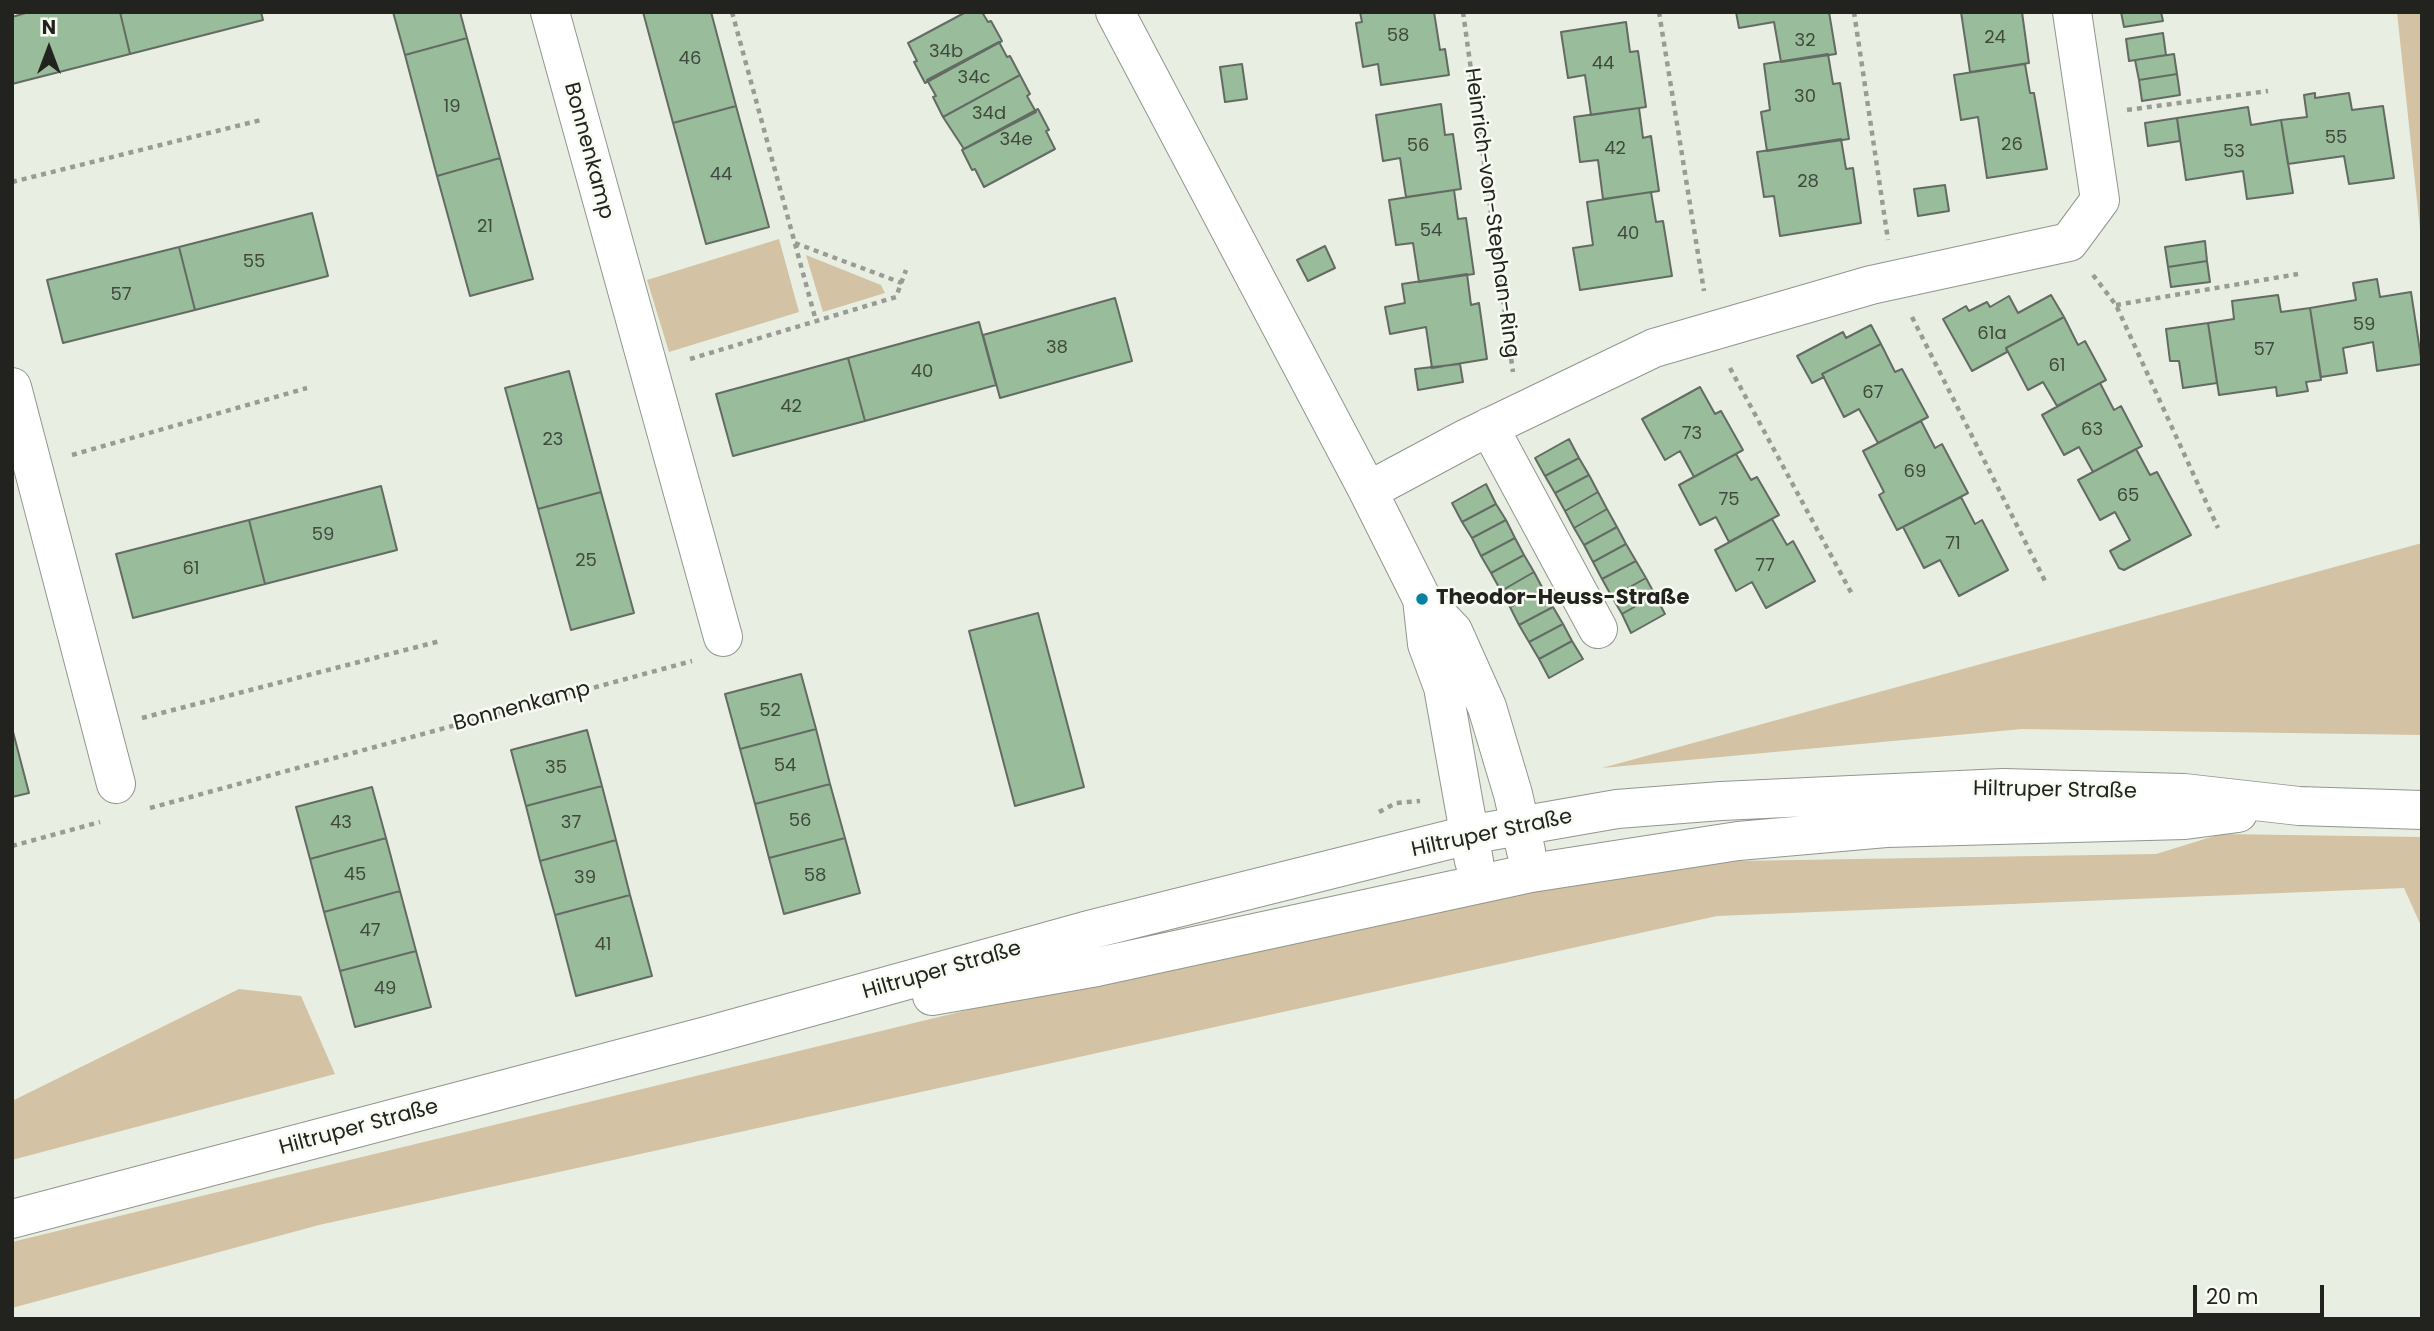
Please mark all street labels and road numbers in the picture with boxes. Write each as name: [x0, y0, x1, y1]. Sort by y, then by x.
street label: Heinrich-von-Stephan-Ring: [1458, 66, 1524, 360]
street label: Bonnenkamp: [558, 80, 618, 222]
street label: Bonnenkamp: [451, 677, 593, 737]
street label: Hiltruper Straße: [1973, 777, 2137, 805]
street label: Hiltruper Straße: [1409, 805, 1575, 863]
street label: Hiltruper Straße: [860, 936, 1024, 1006]
street label: Hiltruper Straße: [277, 1095, 441, 1161]

